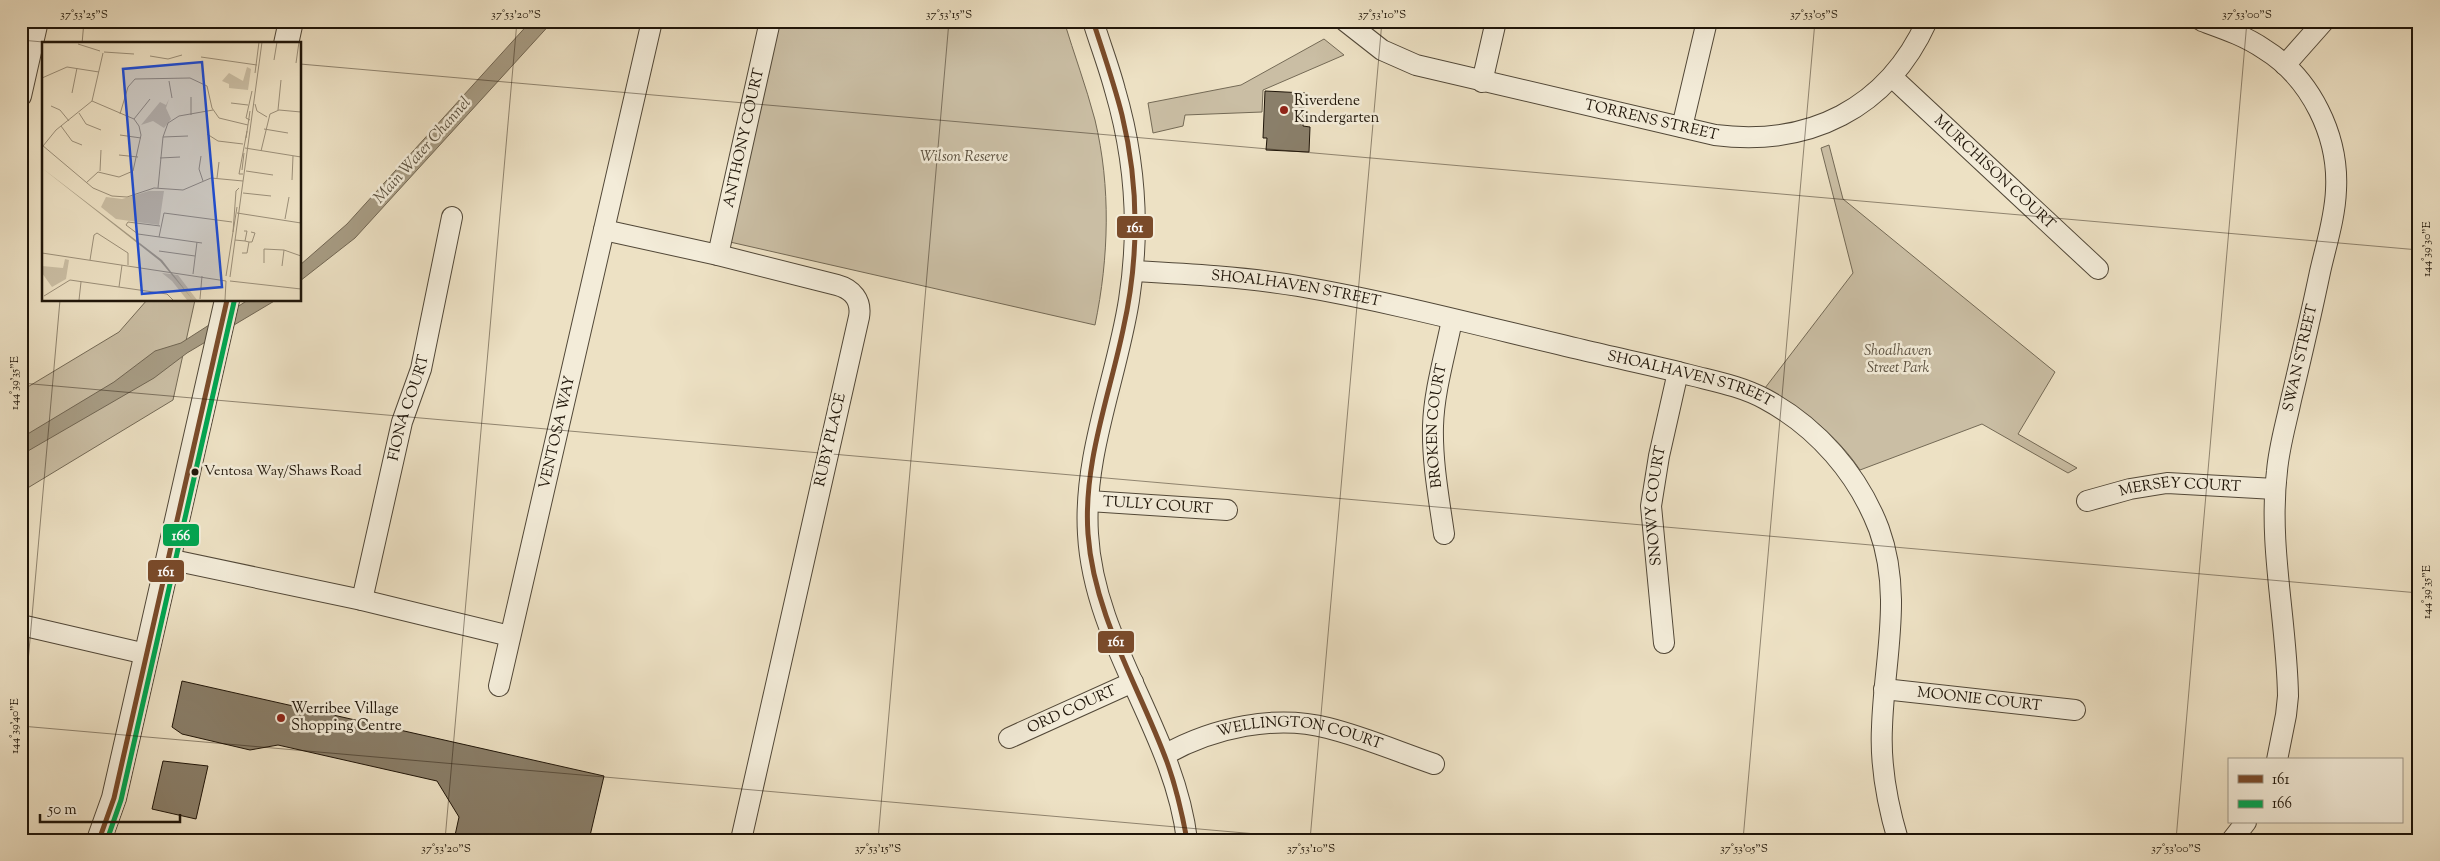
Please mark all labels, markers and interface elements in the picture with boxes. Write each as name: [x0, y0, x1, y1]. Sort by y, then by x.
text: 37°53'25"S: [60, 6, 108, 24]
text: 37°53'20"S: [491, 6, 541, 24]
text: 37°53'15"S: [926, 6, 972, 24]
text: 37°53'10"S: [1358, 6, 1406, 24]
text: 37°53'05"S: [1790, 6, 1838, 24]
text: 37°53'00"S: [2222, 6, 2272, 24]
inset map: [42, 42, 301, 301]
street label: ANTHONY COURT: [718, 66, 770, 210]
place label: Riverdene Kindergarten: [1294, 91, 1380, 129]
water label: Main Water Channel: [369, 93, 477, 209]
street label: TORRENS STREET: [1582, 94, 1721, 146]
marker: Riverdene Kindergarten: [1278, 104, 1290, 116]
street label: MURCHISON COURT: [1929, 111, 2060, 235]
park label: Wilson Reserve: [920, 147, 1008, 168]
line badge: 161: [1116, 215, 1154, 239]
text: 161: [1127, 219, 1143, 239]
text: 144°39'30"E: [2418, 220, 2436, 277]
street label: SHOALHAVEN STREET: [1210, 265, 1383, 312]
street label: SWAN STREET: [2278, 302, 2324, 414]
park label: Shoalhaven Street Park: [1864, 341, 1932, 379]
street label: SHOALHAVEN STREET: [1605, 346, 1777, 412]
street label: FIONA COURT: [383, 352, 434, 463]
text: 144°39'35"E: [6, 355, 24, 410]
street label: BROKEN COURT: [1422, 361, 1453, 489]
street label: VENTOSA WAY: [534, 374, 581, 491]
street label: RUBY PLACE: [810, 391, 852, 489]
street label: SNOWY COURT: [1640, 443, 1672, 567]
place label: Ventosa Way/Shaws Road: [204, 462, 362, 482]
marker: Ventosa Way/Shaws Road: [190, 467, 200, 477]
street label: MERSEY COURT: [2117, 472, 2242, 502]
street label: TULLY COURT: [1102, 491, 1214, 520]
line badge: 166: [162, 523, 200, 547]
text: 166: [172, 527, 190, 547]
line badge: 161: [147, 559, 185, 583]
text: 161: [158, 563, 174, 583]
text: 144°39'35"E: [2418, 564, 2436, 619]
line badge: 161: [1097, 630, 1135, 654]
text: 161: [1108, 633, 1124, 653]
street label: ORD COURT: [1024, 680, 1120, 739]
street label: MOONIE COURT: [1916, 682, 2043, 717]
text: 144°39'40"E: [6, 697, 24, 754]
place label: Werribee Village Shopping Centre: [291, 699, 402, 737]
marker: Werribee Village Shopping Centre: [275, 712, 287, 724]
street label: WELLINGTON COURT: [1215, 712, 1386, 755]
legend: [2228, 758, 2402, 824]
text: 161: [2272, 770, 2290, 791]
scale bar: [40, 791, 180, 823]
text: 166: [2272, 794, 2292, 815]
text: 50 m: [47, 800, 77, 821]
text: 37°53'20"S: [421, 840, 471, 858]
text: 37°53'15"S: [855, 840, 901, 858]
text: 37°53'10"S: [1287, 840, 1335, 858]
text: 37°53'05"S: [1720, 840, 1768, 858]
text: 37°53'00"S: [2151, 840, 2201, 858]

